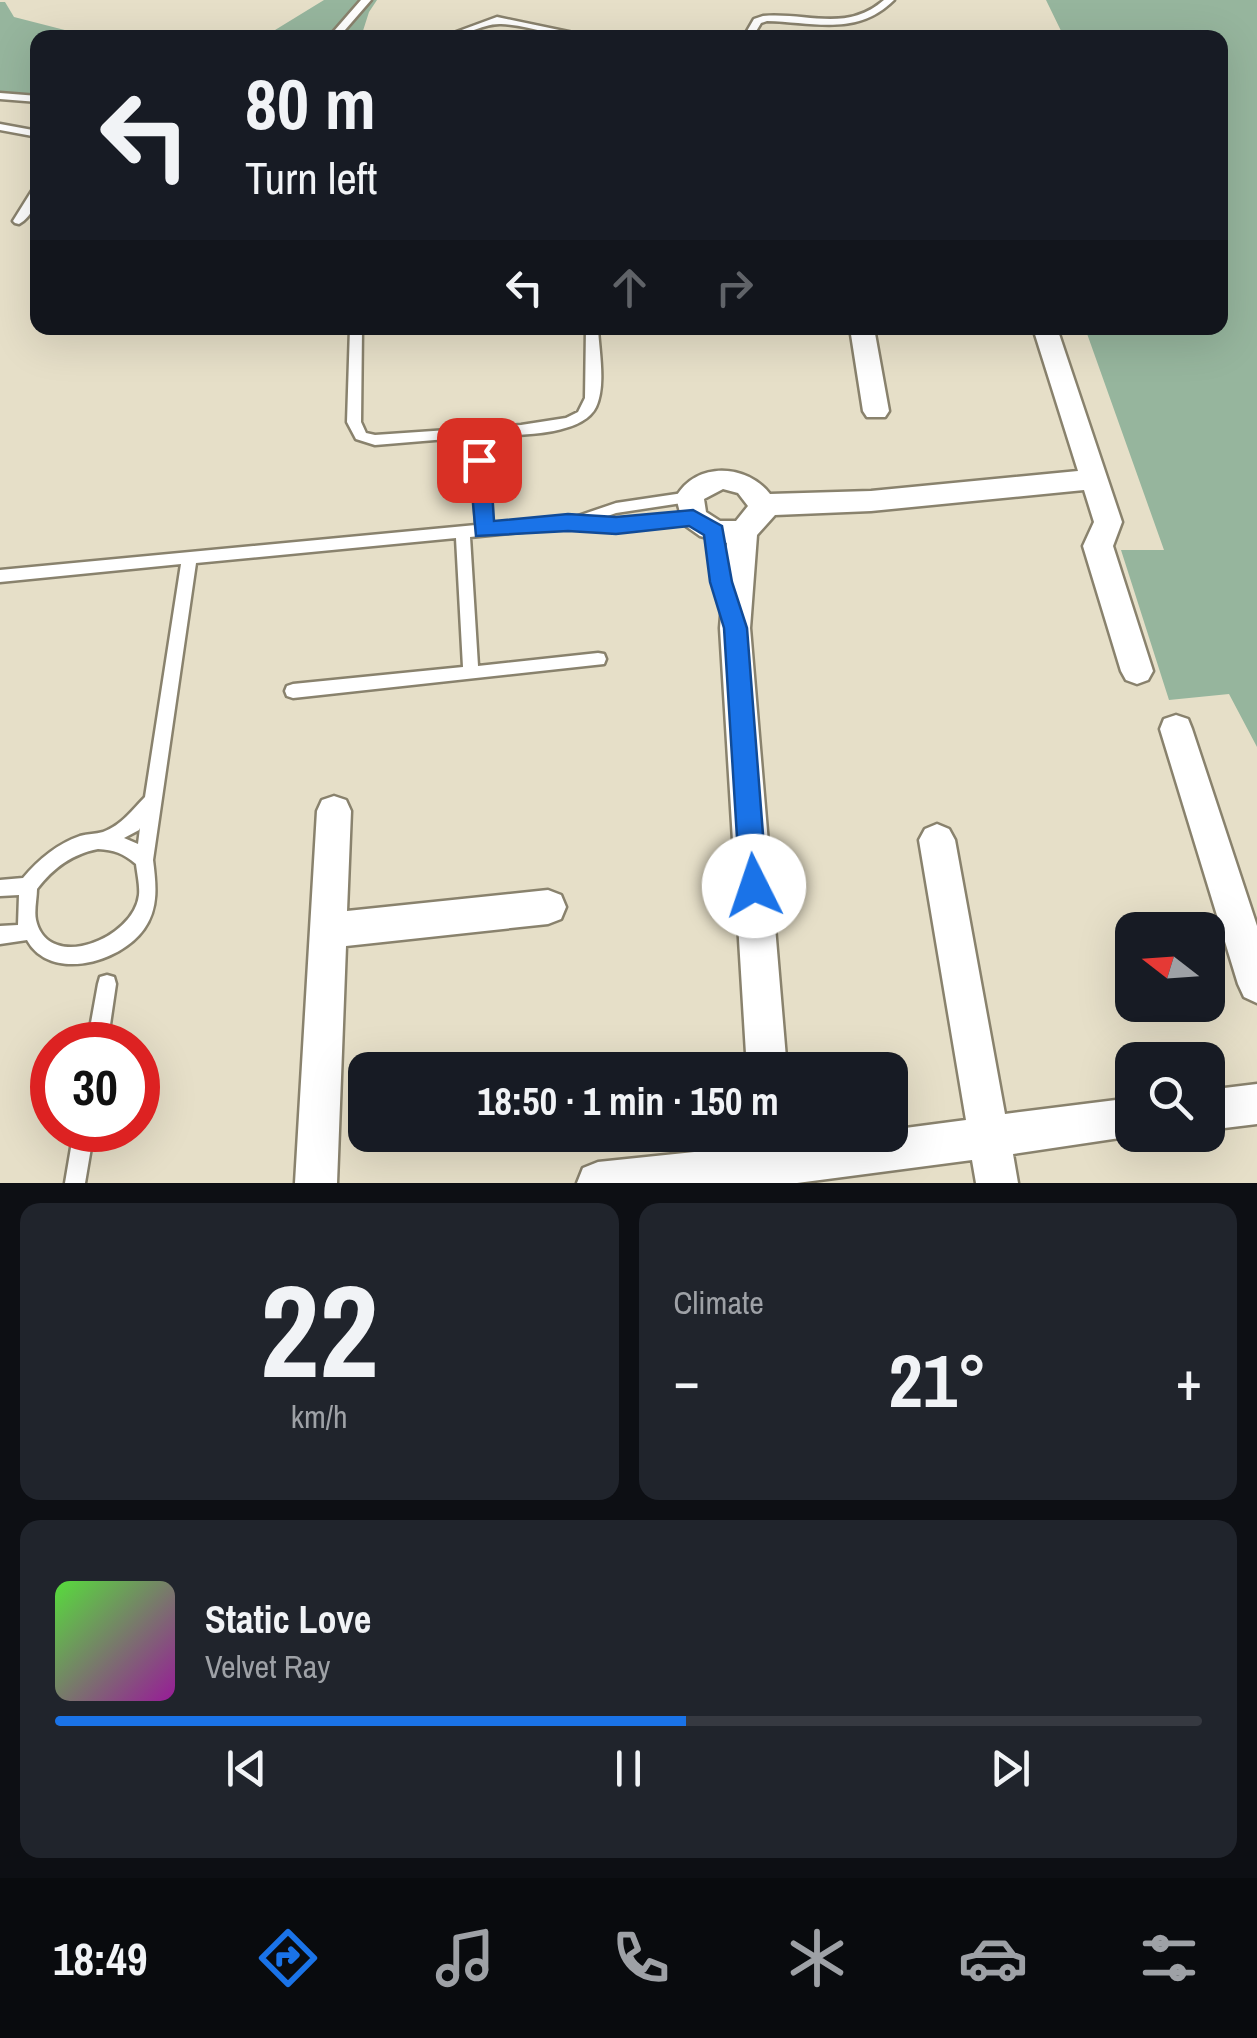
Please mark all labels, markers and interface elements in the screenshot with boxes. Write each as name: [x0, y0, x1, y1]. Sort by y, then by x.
text: 80 m: [245, 57, 376, 151]
icon: left: [80, 70, 210, 200]
text: Turn left: [245, 147, 377, 208]
icon: left: [497, 260, 552, 315]
icon: ahead: [602, 260, 657, 315]
icon: right: [707, 260, 762, 315]
pin: [437, 418, 522, 503]
icon: arrive: [452, 433, 507, 488]
position arrow: [702, 834, 806, 938]
north arrow: [1115, 912, 1225, 1022]
map controls: [1115, 912, 1225, 1152]
speed limit sign: 30: [30, 1022, 160, 1152]
button: search: [1115, 1042, 1225, 1152]
text: 18:50 · 1 min · 150 m: [477, 1076, 779, 1127]
text: 22: [260, 1242, 379, 1418]
text: Climate: [674, 1281, 764, 1324]
text: 21°: [889, 1329, 987, 1430]
text: −: [674, 1343, 700, 1417]
text: +: [1176, 1343, 1202, 1417]
text: km/h: [291, 1395, 348, 1438]
text: Static Love: [205, 1594, 371, 1645]
text: Velvet Ray: [205, 1645, 330, 1688]
icon: previous: [219, 1741, 274, 1796]
icon: pause: [601, 1741, 656, 1796]
icon: next: [983, 1741, 1038, 1796]
icon: directions: [253, 1923, 323, 1993]
icon: music: [430, 1923, 500, 1993]
icon: phone: [606, 1923, 676, 1993]
icon: climate: [782, 1923, 852, 1993]
icon: car: [958, 1923, 1028, 1993]
icon: filters: [1134, 1923, 1204, 1993]
text: 18:49: [53, 1928, 147, 1989]

